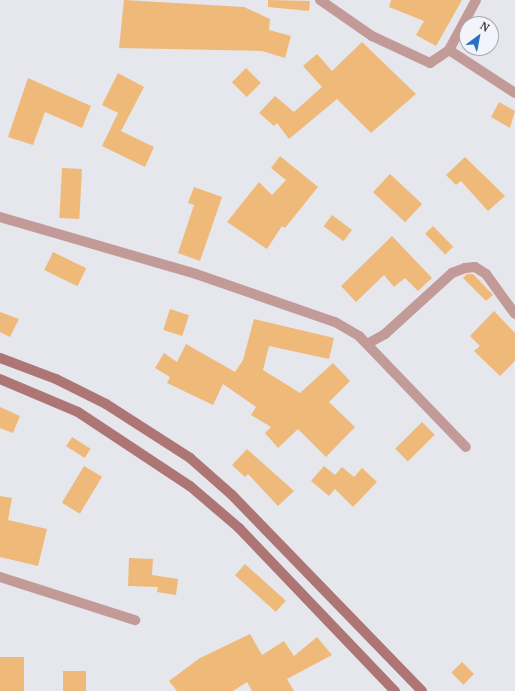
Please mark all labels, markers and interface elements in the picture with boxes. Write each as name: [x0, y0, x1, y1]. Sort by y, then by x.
north arrow: [459, 16, 499, 56]
text: N: [478, 19, 492, 35]

